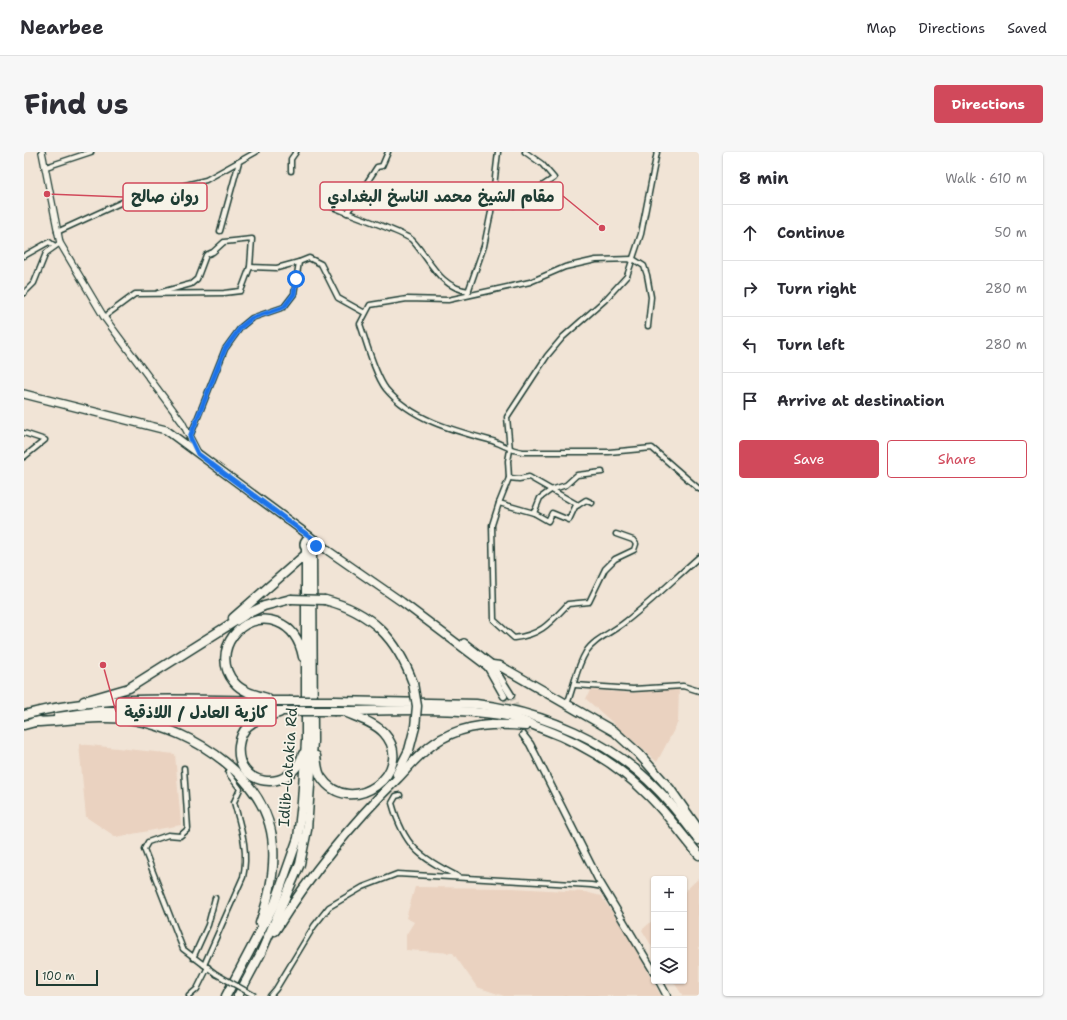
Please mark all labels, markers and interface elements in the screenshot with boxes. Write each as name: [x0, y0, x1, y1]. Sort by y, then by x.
text: Nearbee: [20, 15, 104, 40]
text: Map: [867, 19, 897, 37]
text: Directions: [919, 19, 985, 37]
text: Saved: [1007, 19, 1047, 37]
text: Find us: [24, 85, 129, 123]
button: Directions: [934, 85, 1043, 123]
text: 8 min: [739, 167, 789, 189]
text: Walk · 610 m: [945, 170, 1027, 187]
callout: مقام الشيخ محمد الناسخ البغدادي: [320, 182, 563, 210]
callout: روان صالح: [123, 183, 207, 211]
text: روان صالح: [131, 186, 199, 207]
text: مقام الشيخ محمد الناسخ البغدادي: [327, 186, 555, 209]
icon: ahead: [739, 222, 761, 244]
text: Continue: [777, 223, 845, 243]
text: 50 m: [994, 224, 1027, 241]
route start: [287, 270, 305, 288]
icon: right: [739, 278, 761, 300]
text: Turn right: [777, 279, 857, 299]
text: 280 m: [985, 280, 1027, 297]
icon: left: [739, 334, 761, 356]
text: Turn left: [777, 335, 845, 355]
text: 280 m: [985, 336, 1027, 353]
icon: arrive: [739, 390, 761, 412]
text: Arrive at destination: [777, 391, 945, 411]
button: Save: [739, 440, 879, 478]
button: Share: [887, 440, 1027, 478]
route end: [307, 537, 325, 555]
callout: كازية العادل / اللاذقية: [116, 698, 276, 726]
text: كازية العادل / اللاذقية: [124, 702, 268, 723]
street label: Idlib-Latakia Rd: [274, 706, 302, 827]
map controls: [651, 876, 687, 984]
button: +: [651, 876, 687, 912]
button: −: [651, 912, 687, 948]
button: layers: [651, 948, 687, 984]
scale bar: [36, 968, 98, 987]
text: 100 m: [42, 969, 75, 984]

